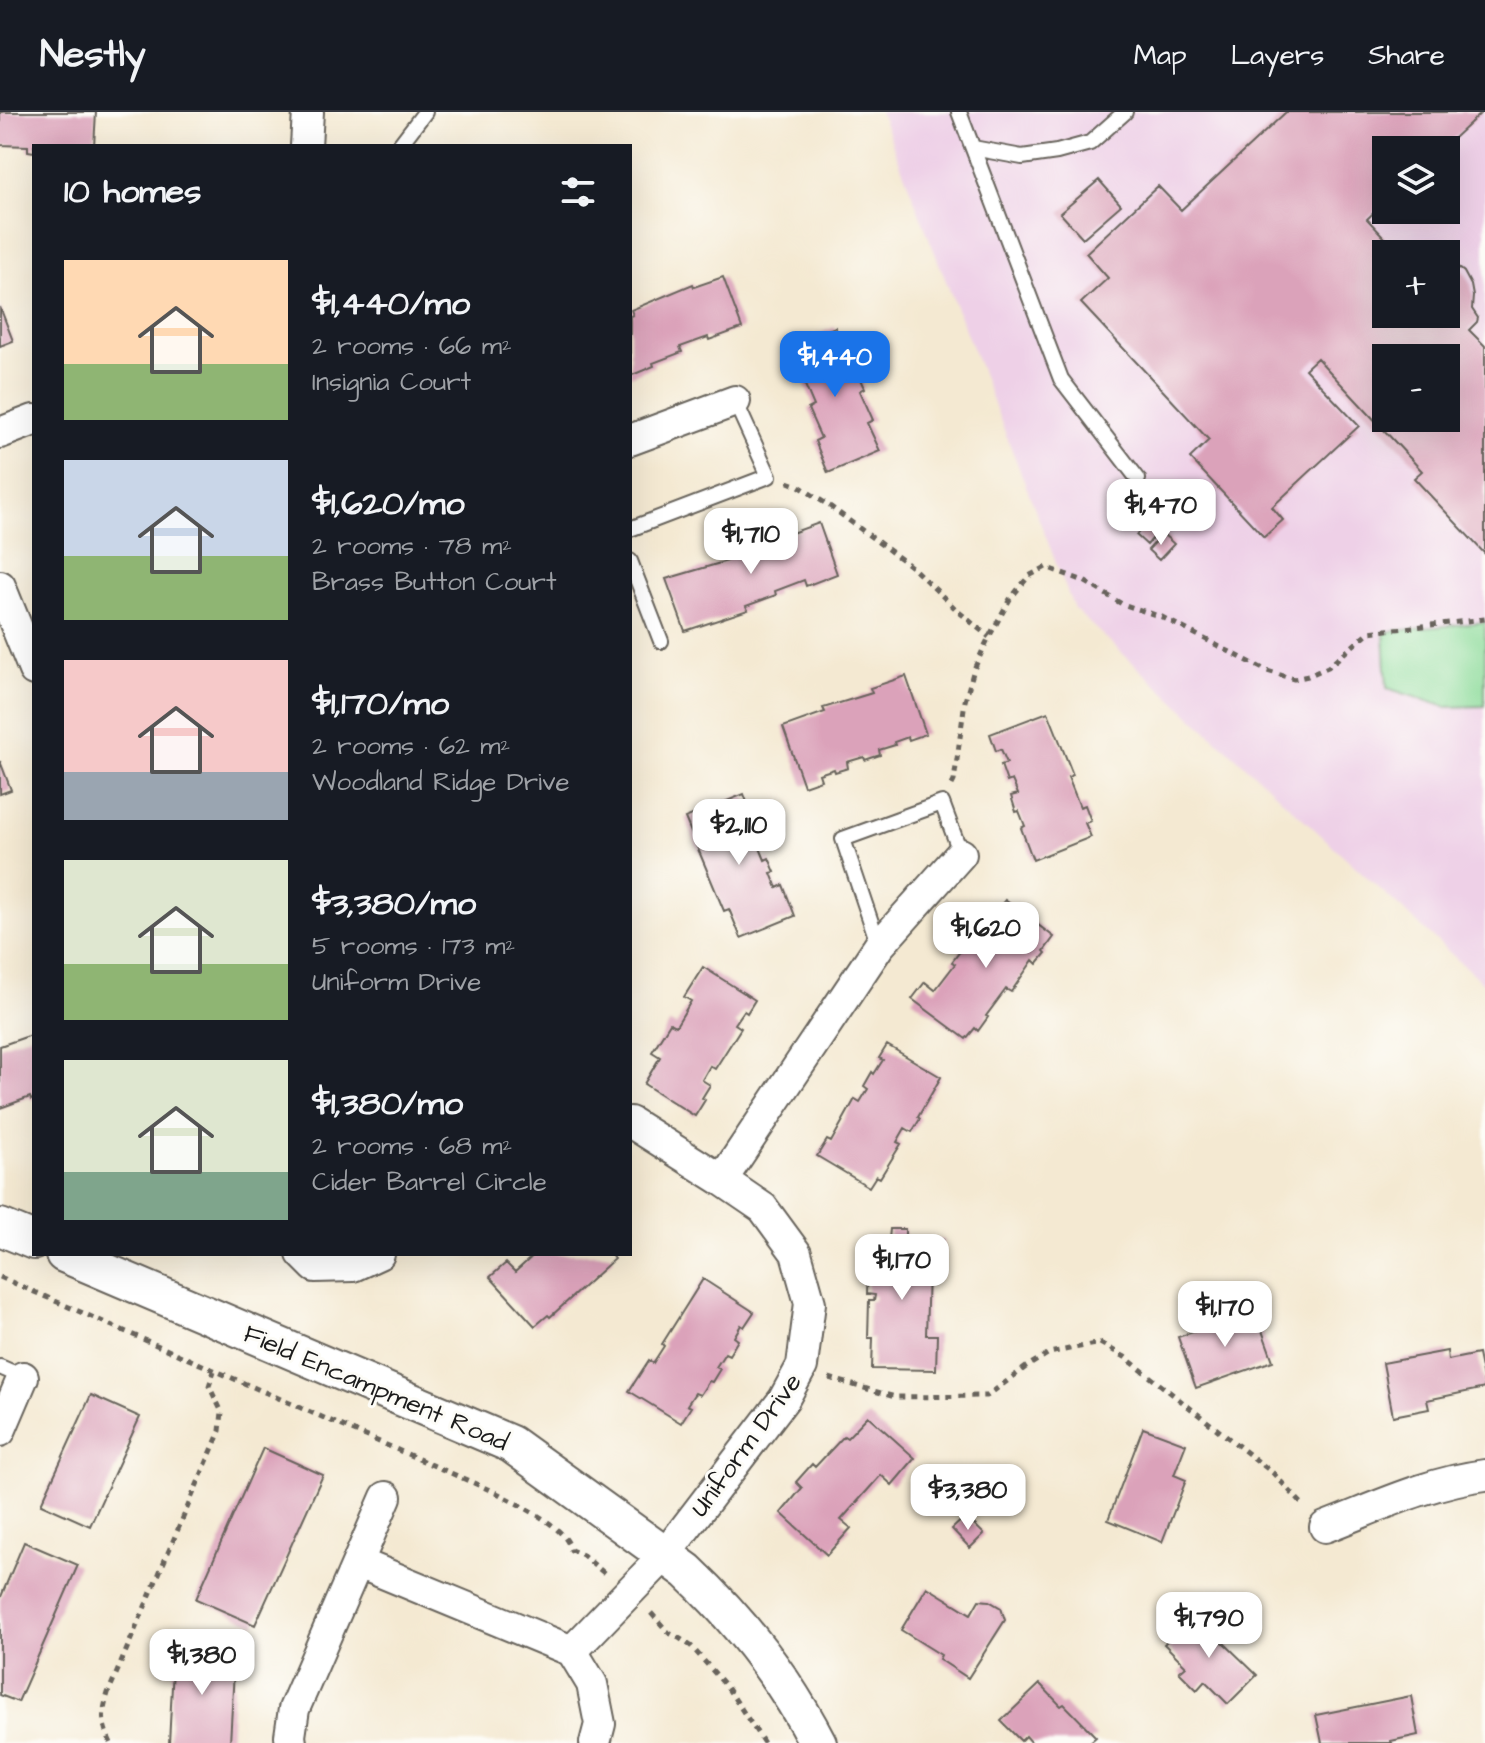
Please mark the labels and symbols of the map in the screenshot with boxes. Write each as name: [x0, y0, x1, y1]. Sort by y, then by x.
pin: $1,440: [770, 331, 900, 399]
pin: $1,470: [1096, 479, 1226, 547]
pin: $1,710: [686, 508, 816, 576]
pin: $2,110: [674, 799, 804, 867]
pin: $1,620: [921, 902, 1051, 970]
pin: $1,170: [837, 1234, 967, 1302]
pin: $1,170: [1160, 1281, 1290, 1349]
street label: Field Encampment Road: [238, 1316, 514, 1460]
street label: Uniform Drive: [682, 1366, 810, 1524]
pin: $3,380: [903, 1464, 1033, 1532]
pin: $1,790: [1144, 1592, 1274, 1660]
pin: $1,380: [137, 1629, 267, 1697]

